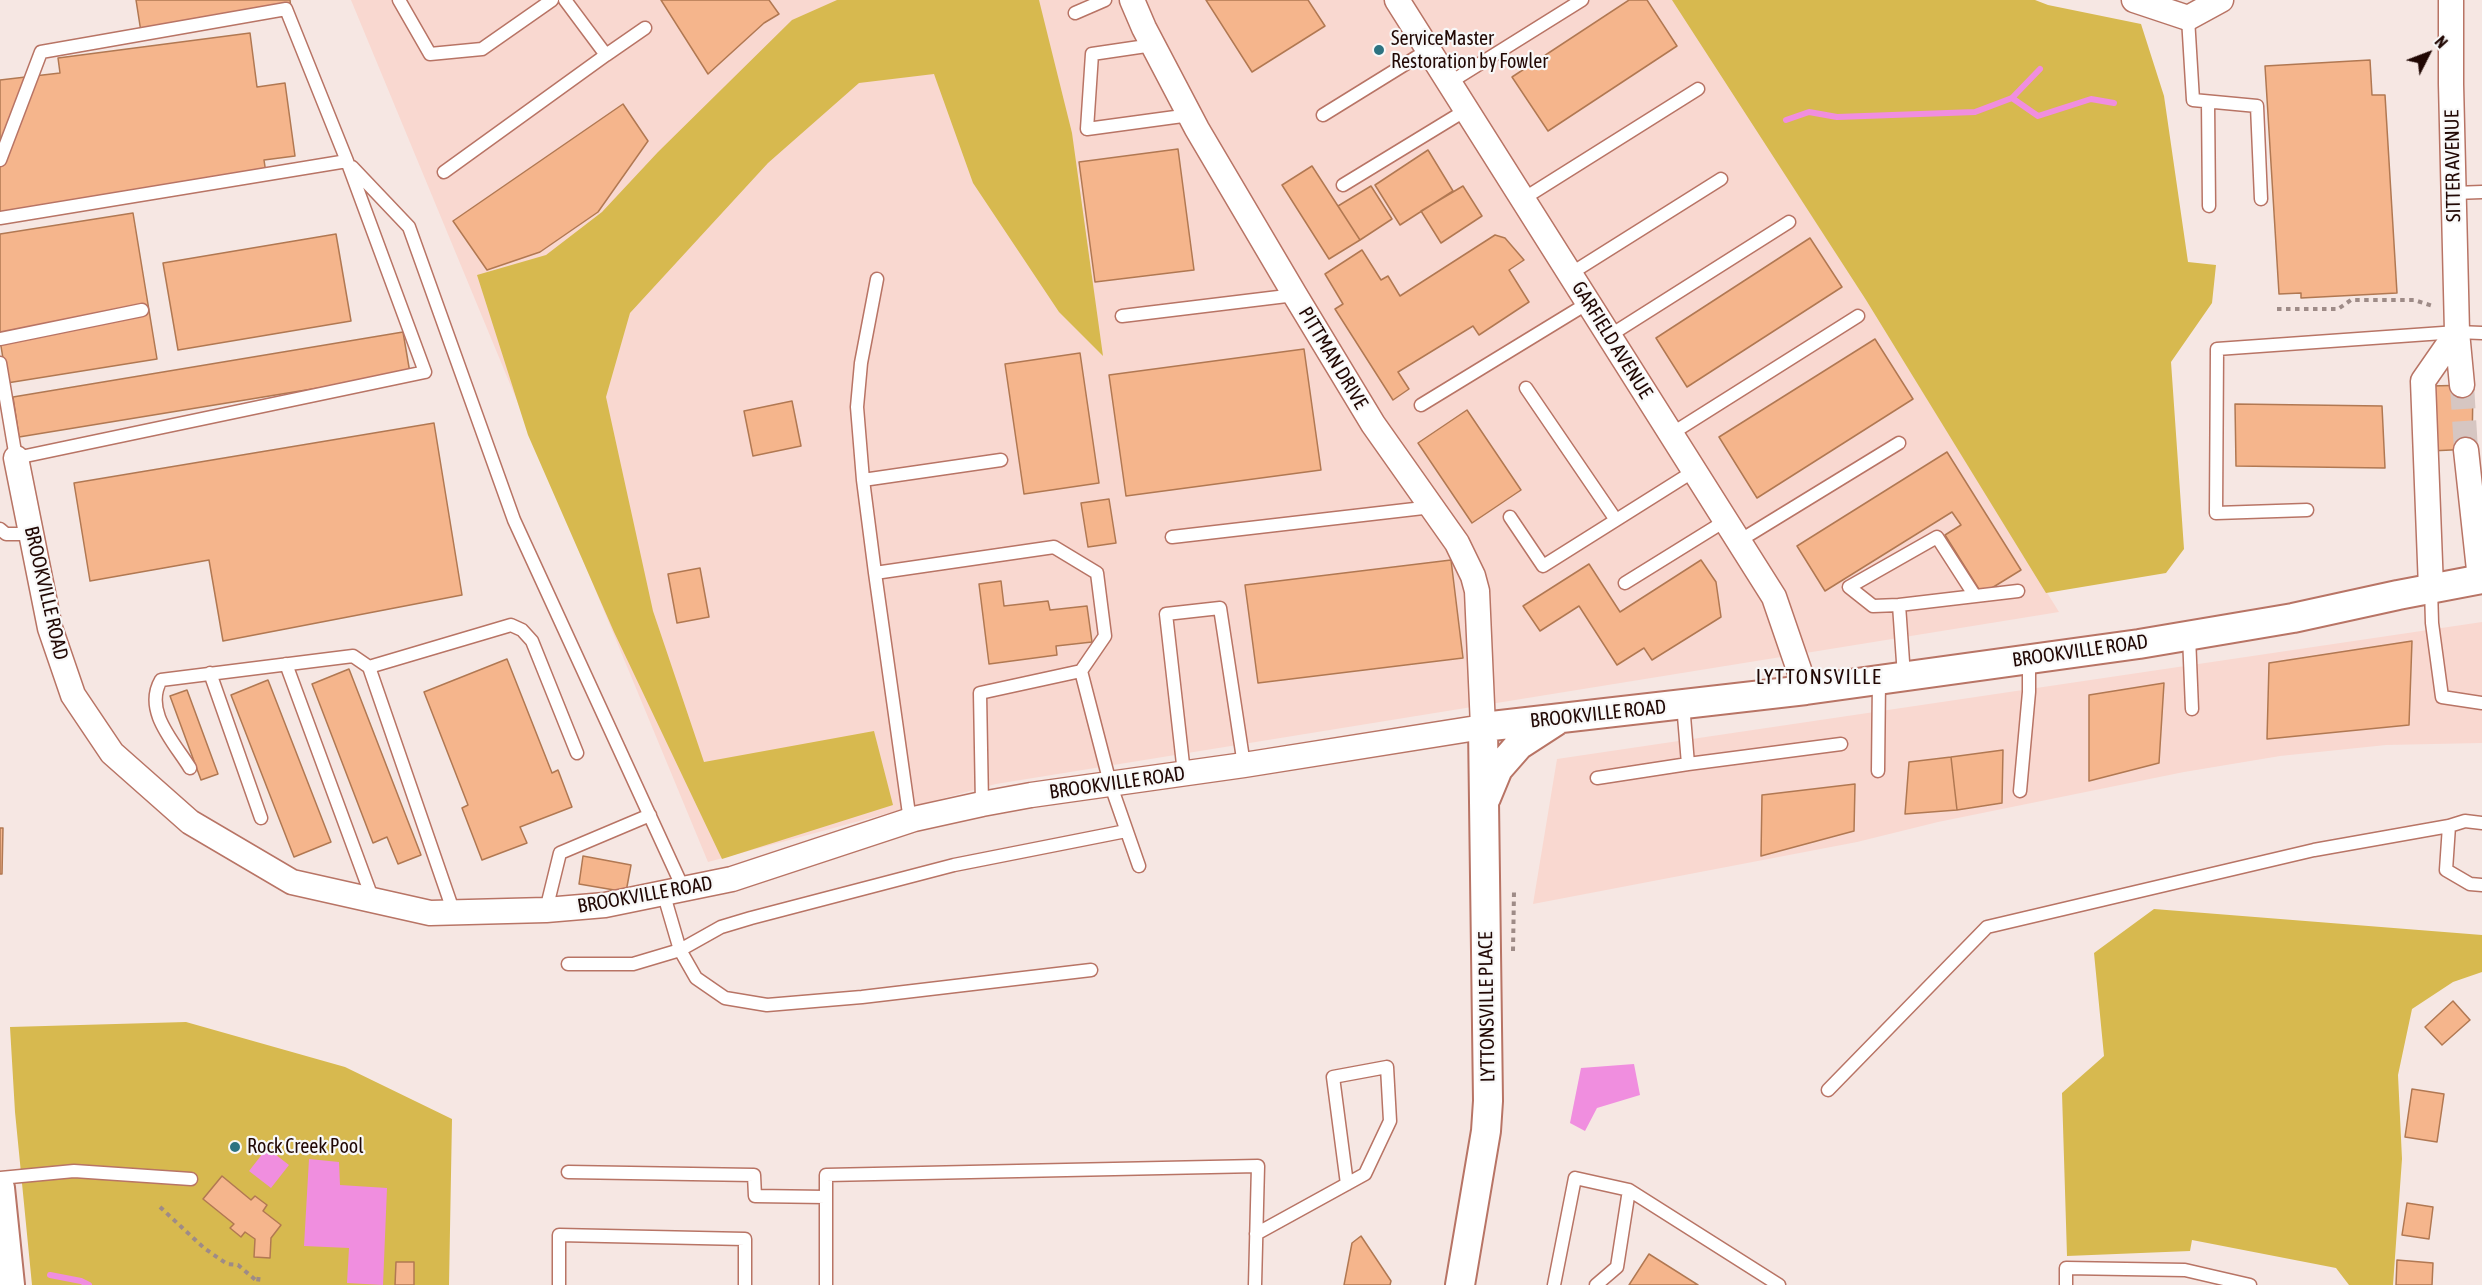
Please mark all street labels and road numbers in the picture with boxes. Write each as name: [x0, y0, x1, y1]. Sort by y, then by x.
street label: SITTER AVENUE: [2440, 110, 2466, 222]
street label: GARFIELD AVENUE: [1566, 277, 1658, 403]
street label: PITTMAN DRIVE: [1293, 303, 1373, 413]
street label: BROOKVILLE ROAD: [19, 524, 73, 662]
street label: BROOKVILLE ROAD: [2011, 630, 2149, 672]
street label: BROOKVILLE ROAD: [1529, 695, 1667, 733]
street label: BROOKVILLE ROAD: [1048, 762, 1186, 804]
street label: BROOKVILLE ROAD: [576, 871, 714, 919]
street label: LYTTONSVILLE PLACE: [1474, 931, 1500, 1083]

